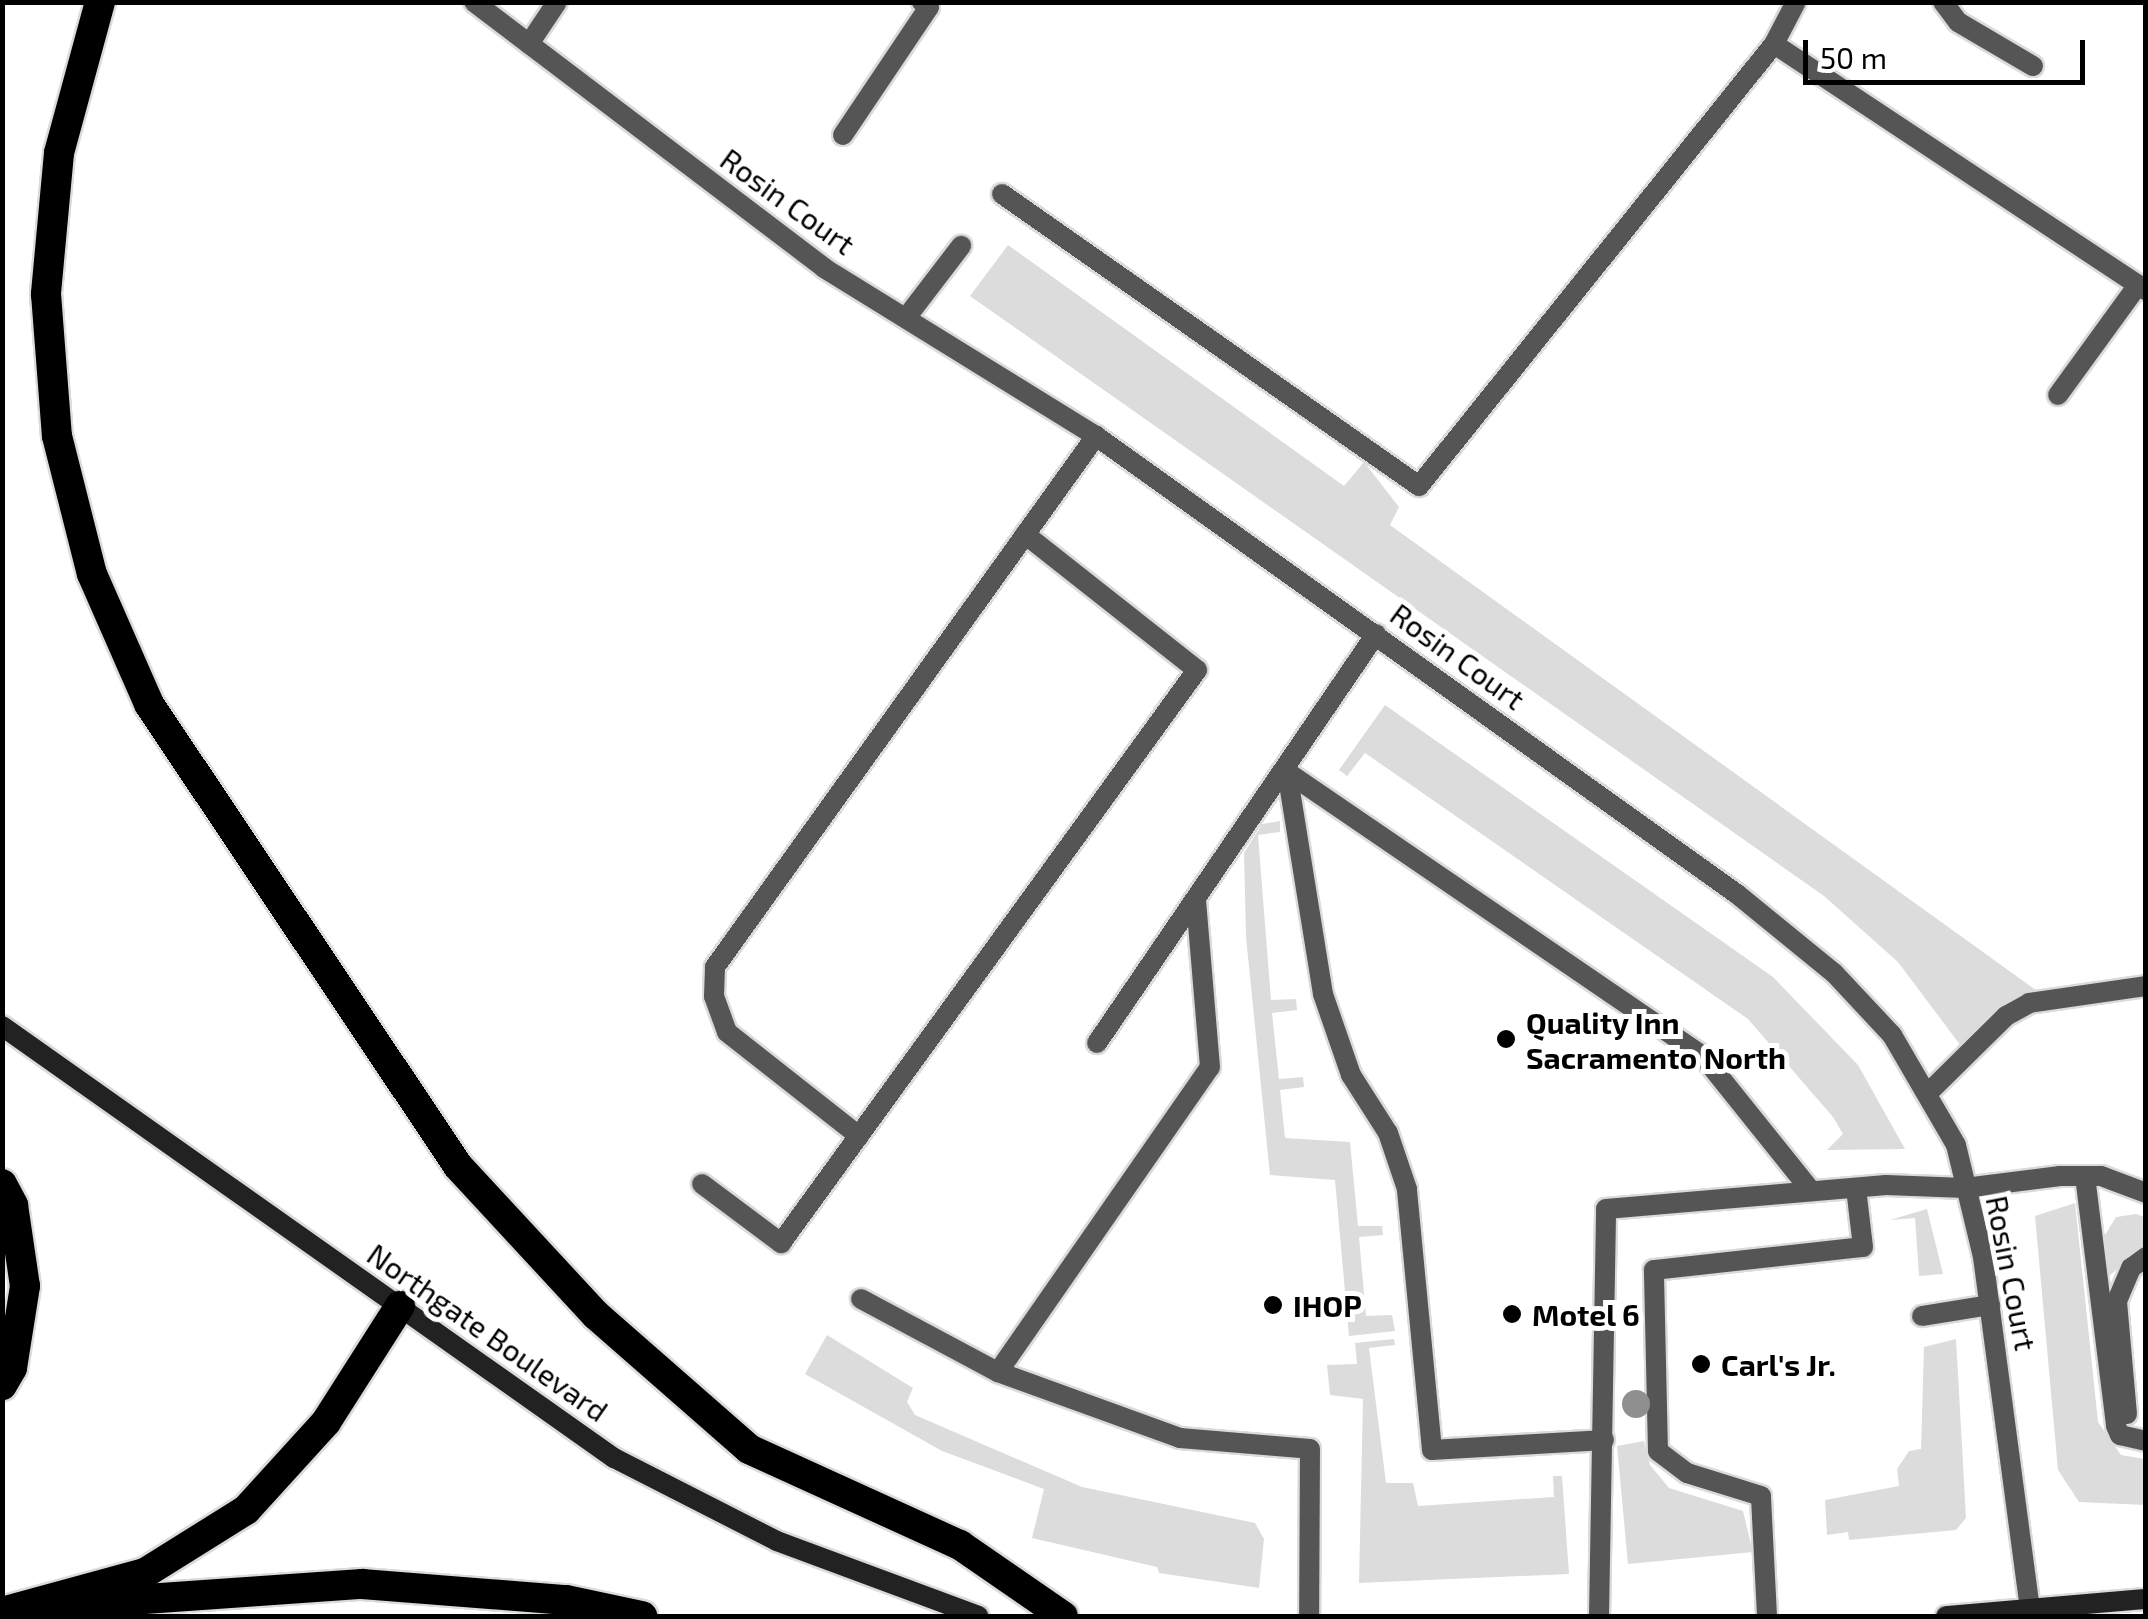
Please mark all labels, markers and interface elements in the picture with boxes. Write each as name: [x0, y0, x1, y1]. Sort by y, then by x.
scale bar: [1808, 20, 2090, 82]
text: 50 m: [1820, 39, 1887, 75]
street label: Rosin Court: [714, 140, 862, 262]
street label: Rosin Court: [1384, 595, 1532, 717]
place label: Quality Inn Sacramento North: [1526, 1004, 1786, 1074]
marker: Quality Inn Sacramento North: [1495, 1028, 1517, 1050]
street label: Rosin Court: [1979, 1193, 2045, 1353]
street label: Northgate Boulevard: [361, 1235, 615, 1429]
place label: IHOP: [1293, 1287, 1362, 1323]
marker: IHOP: [1262, 1294, 1284, 1316]
place label: Motel 6: [1532, 1296, 1640, 1332]
marker: Motel 6: [1501, 1303, 1523, 1325]
place label: Carl's Jr.: [1721, 1346, 1836, 1382]
marker: Carl's Jr.: [1690, 1353, 1712, 1375]

